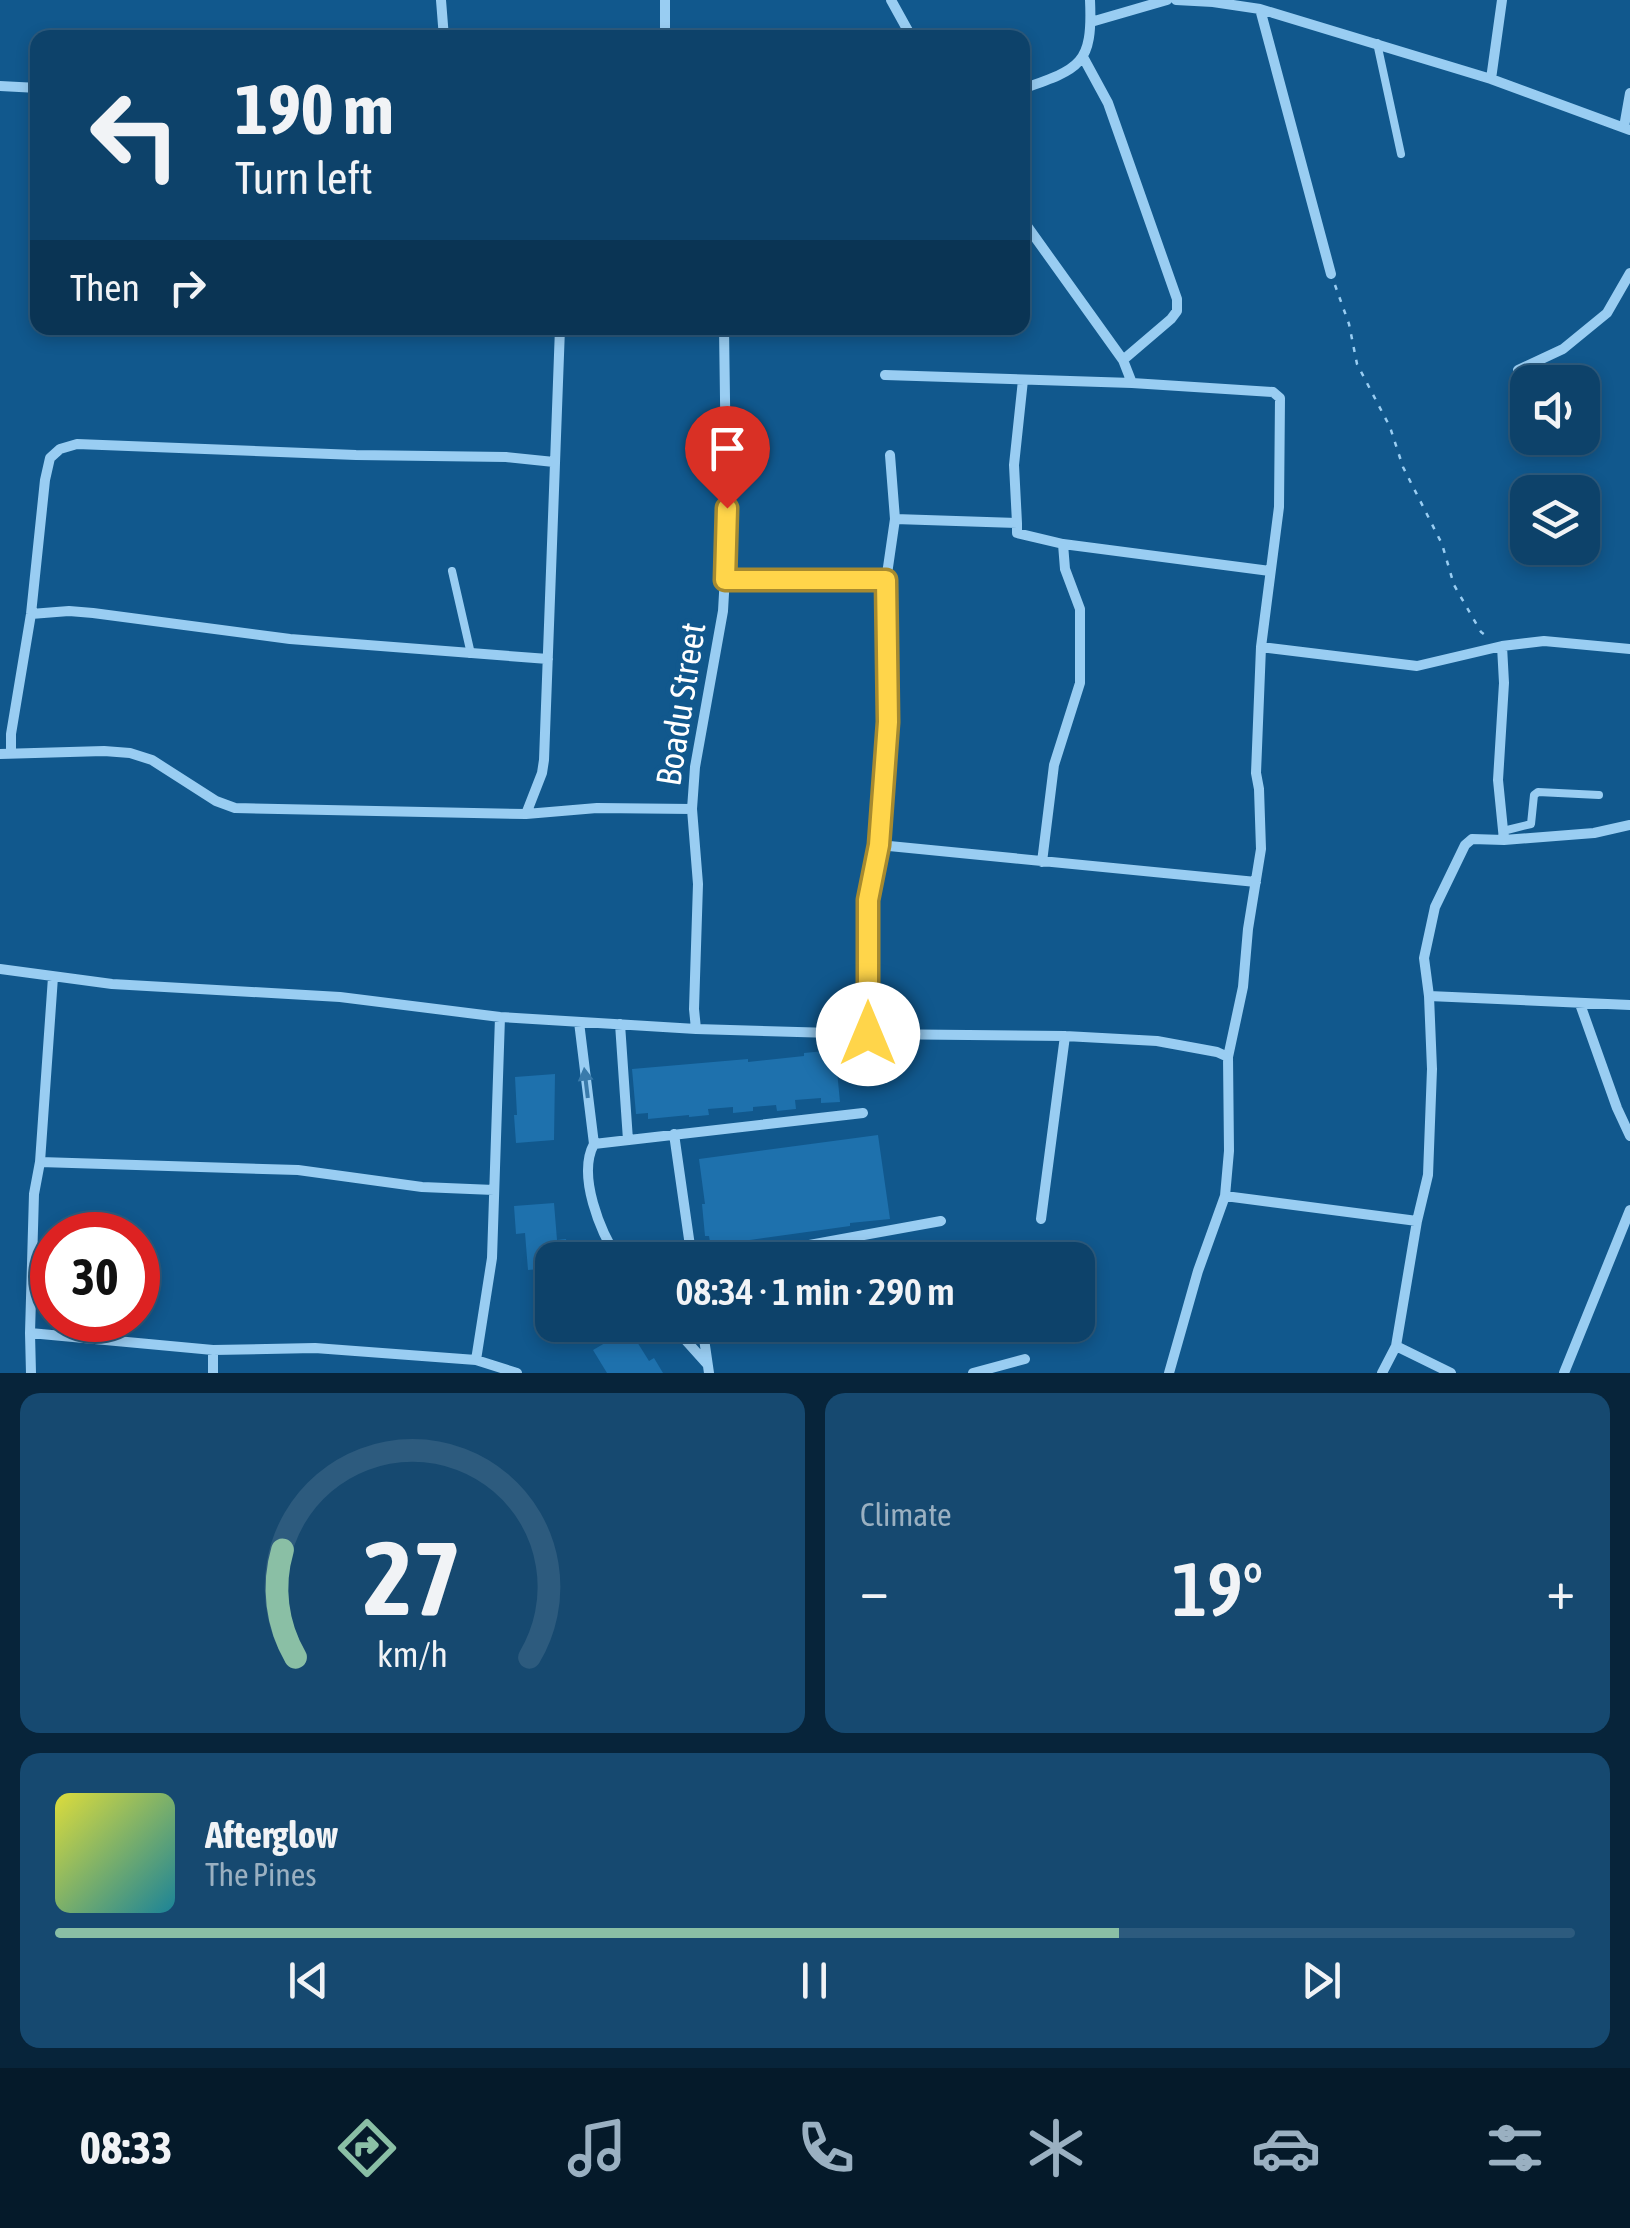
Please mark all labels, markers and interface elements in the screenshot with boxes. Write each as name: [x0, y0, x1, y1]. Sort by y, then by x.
text: 190 m: [235, 69, 394, 149]
icon: left: [70, 70, 200, 200]
text: Turn left: [235, 152, 373, 204]
icon: right: [160, 260, 215, 315]
text: Then: [70, 266, 140, 309]
map controls: [1510, 365, 1600, 565]
button: sound: [1510, 365, 1600, 455]
pin: [685, 406, 770, 509]
icon: arrive: [700, 421, 755, 476]
button: layers: [1510, 475, 1600, 565]
street label: Boadu Street: [647, 620, 713, 788]
position arrow: [816, 982, 920, 1086]
one-way arrow: [578, 1066, 594, 1098]
speed limit sign: 30: [30, 1212, 160, 1342]
text: 08:34 · 1 min · 290 m: [675, 1270, 955, 1313]
text: Climate: [860, 1496, 952, 1533]
text: 27: [364, 1518, 461, 1637]
text: 19°: [1172, 1546, 1263, 1632]
text: −: [860, 1558, 889, 1621]
text: +: [1546, 1558, 1575, 1621]
text: km/h: [377, 1634, 448, 1675]
text: Afterglow: [205, 1813, 338, 1856]
text: The Pines: [205, 1856, 317, 1893]
icon: previous: [281, 1953, 336, 2008]
icon: pause: [787, 1953, 842, 2008]
icon: next: [1294, 1953, 1349, 2008]
icon: directions: [332, 2113, 402, 2183]
icon: music: [562, 2113, 632, 2183]
icon: phone: [791, 2113, 861, 2183]
icon: climate: [1021, 2113, 1091, 2183]
icon: car: [1251, 2113, 1321, 2183]
icon: filters: [1480, 2113, 1550, 2183]
text: 08:33: [80, 2122, 172, 2174]

